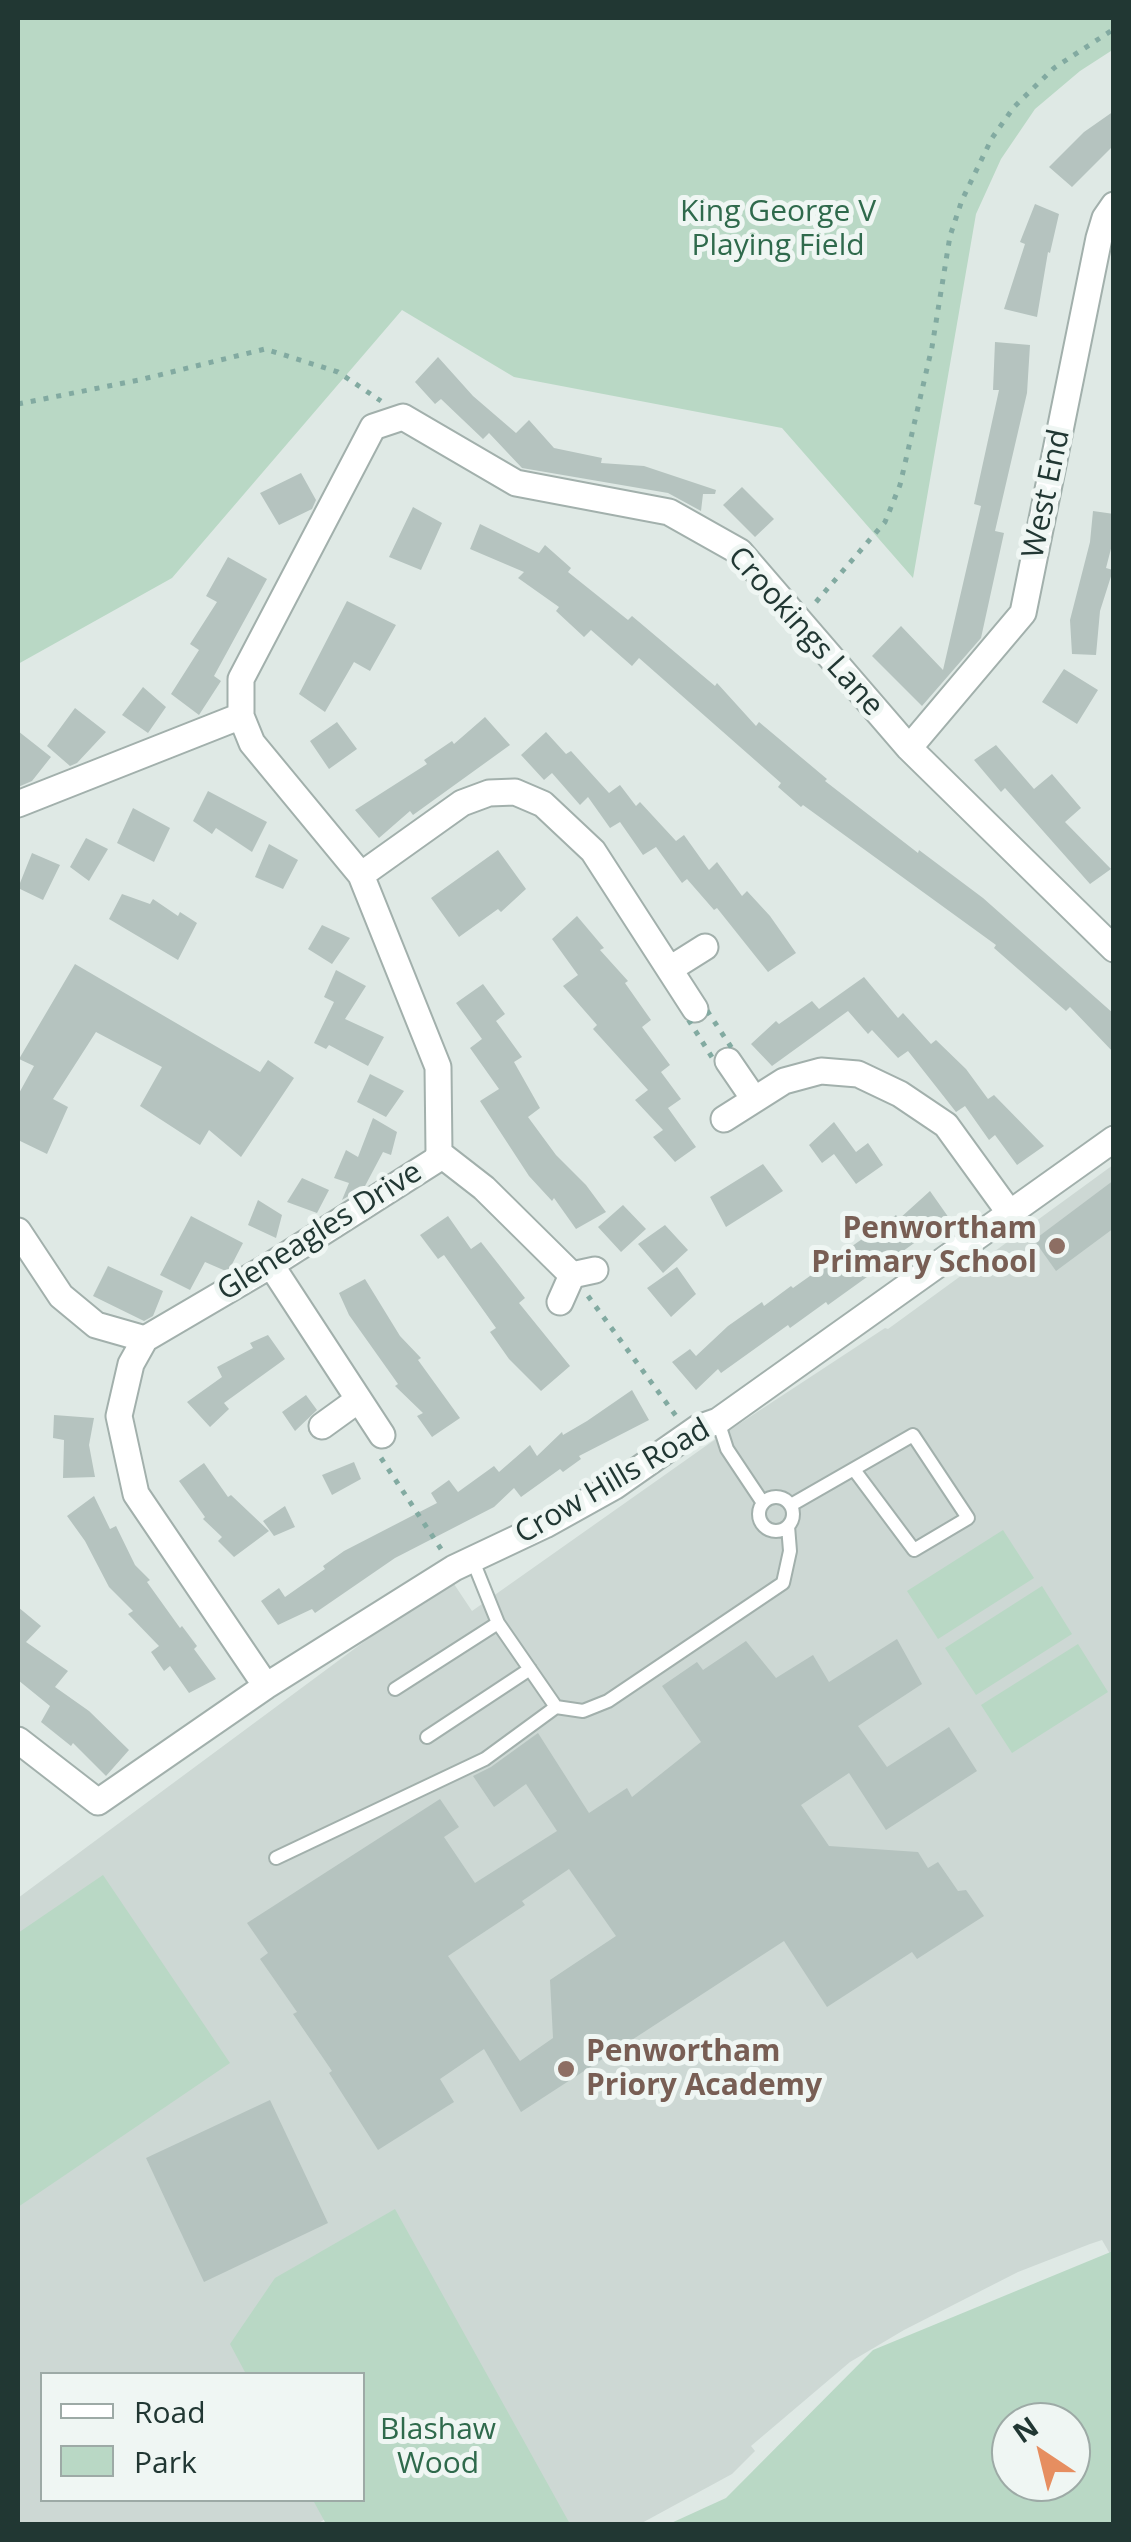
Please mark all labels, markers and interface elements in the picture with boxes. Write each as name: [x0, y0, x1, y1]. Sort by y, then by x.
park label: King George V Playing Field: [680, 194, 876, 264]
street label: West End: [1016, 426, 1078, 562]
street label: Crookings Lane: [720, 540, 890, 724]
street label: Gleneagles Drive: [211, 1155, 429, 1309]
place label: Penwortham Primary School: [811, 1211, 1037, 1282]
marker: Penwortham Primary School: [1046, 1235, 1068, 1257]
street label: Crow Hills Road: [509, 1412, 717, 1552]
place label: Penwortham Priory Academy: [586, 2034, 822, 2104]
marker: Penwortham Priory Academy: [555, 2058, 577, 2080]
legend: [40, 2372, 365, 2502]
text: Road: [134, 2391, 206, 2432]
north arrow: [991, 2402, 1091, 2502]
text: N: [1005, 2407, 1045, 2451]
park label: Blashaw Wood: [380, 2412, 496, 2482]
text: Park: [134, 2441, 197, 2482]

